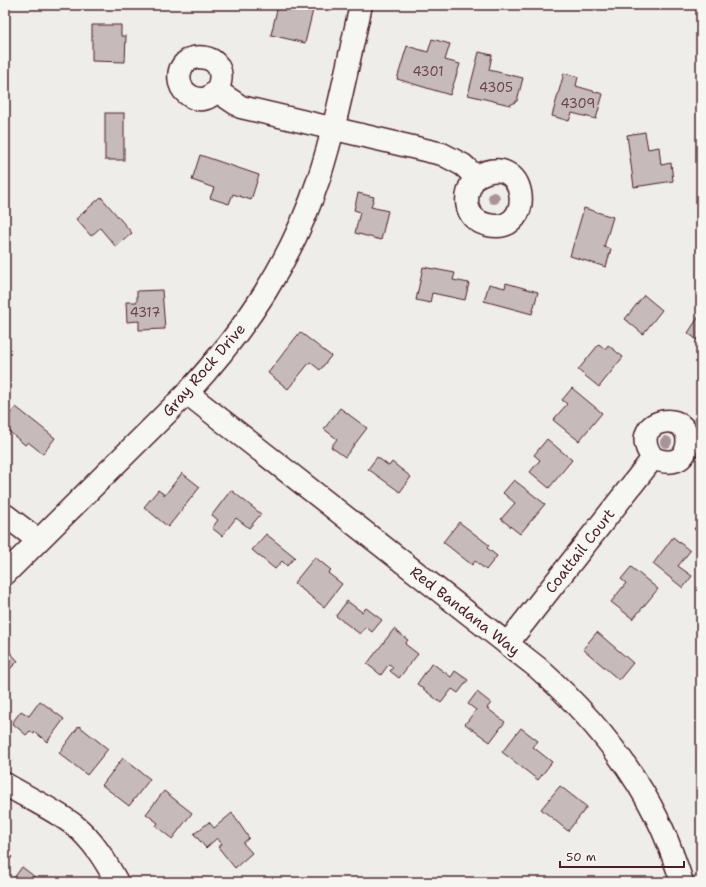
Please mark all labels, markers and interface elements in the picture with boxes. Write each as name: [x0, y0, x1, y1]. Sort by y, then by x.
house number: 4301: [412, 63, 444, 80]
house number: 4305: [479, 79, 513, 96]
house number: 4309: [561, 95, 595, 112]
house number: 4317: [130, 304, 160, 321]
street label: Gray Rock Drive: [158, 319, 250, 421]
street label: Coattail Court: [541, 505, 619, 597]
street label: Red Bandana Way: [406, 562, 524, 660]
scale bar: [560, 843, 684, 869]
text: 50 m: [566, 849, 596, 865]

